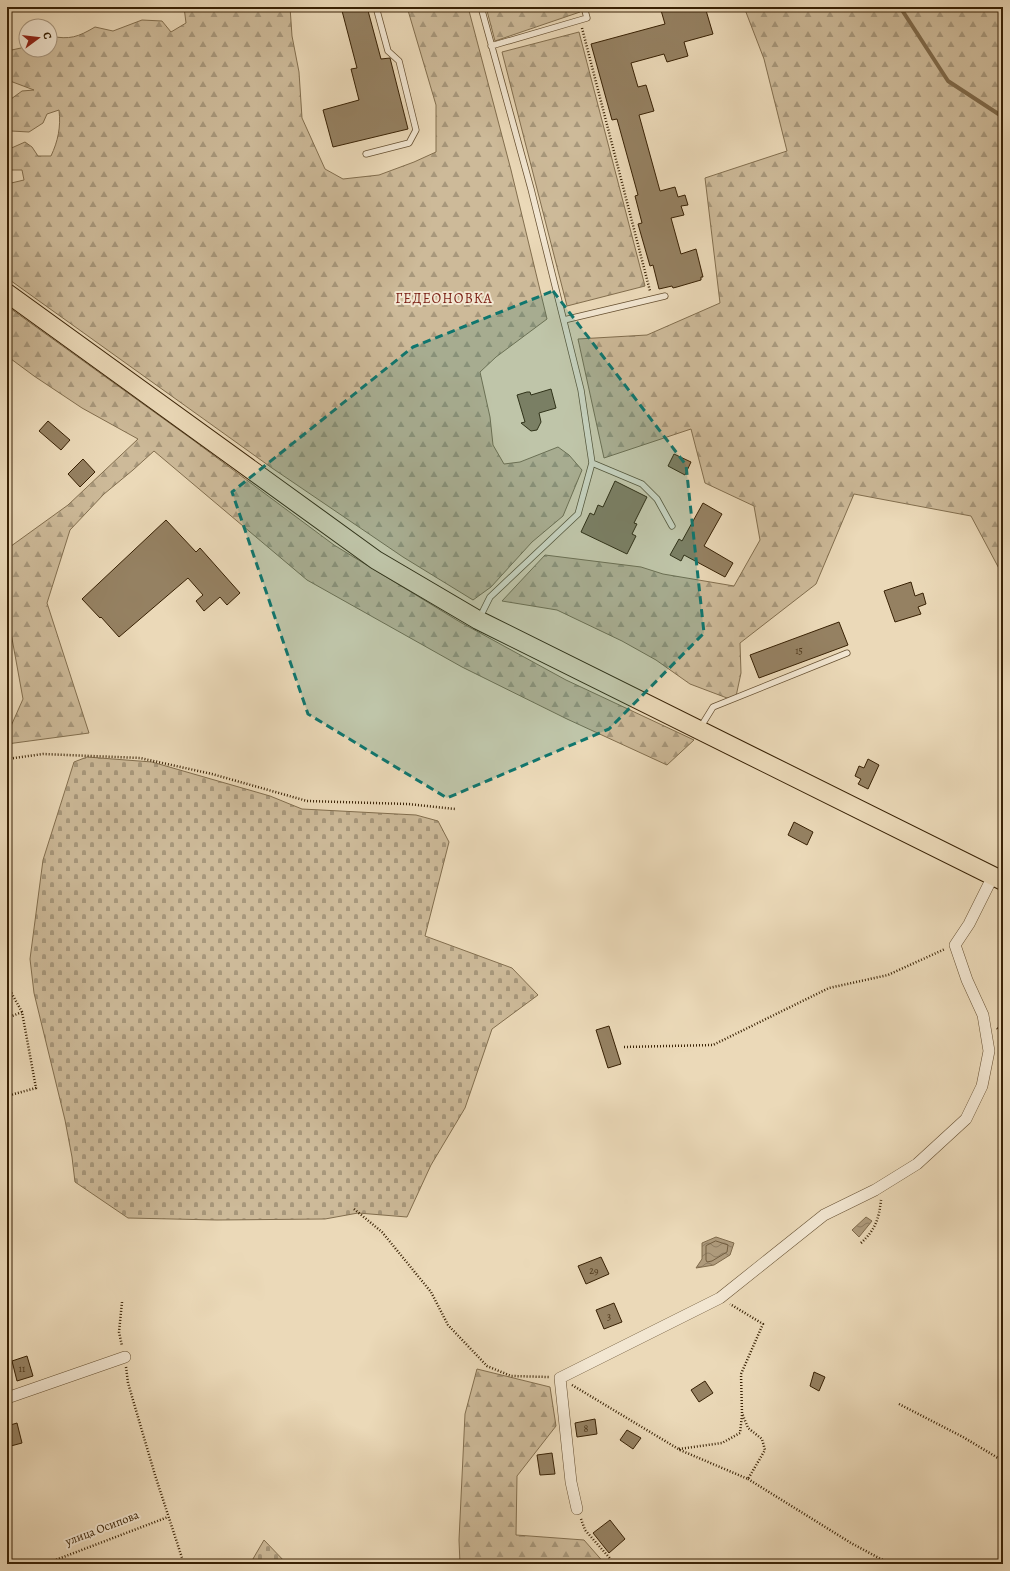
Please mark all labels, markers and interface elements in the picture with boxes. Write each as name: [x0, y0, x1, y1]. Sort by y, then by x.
north arrow: [18, 18, 58, 58]
text: С: [39, 30, 55, 41]
district label: ГЕДЕОНОВКА: [395, 289, 493, 308]
house number: 15: [795, 644, 803, 657]
house number: 29: [589, 1264, 599, 1277]
house number: 3: [607, 1310, 611, 1323]
house number: 11: [19, 1362, 26, 1375]
house number: 8: [584, 1422, 589, 1435]
street label: улица Осипова: [62, 1506, 142, 1550]

